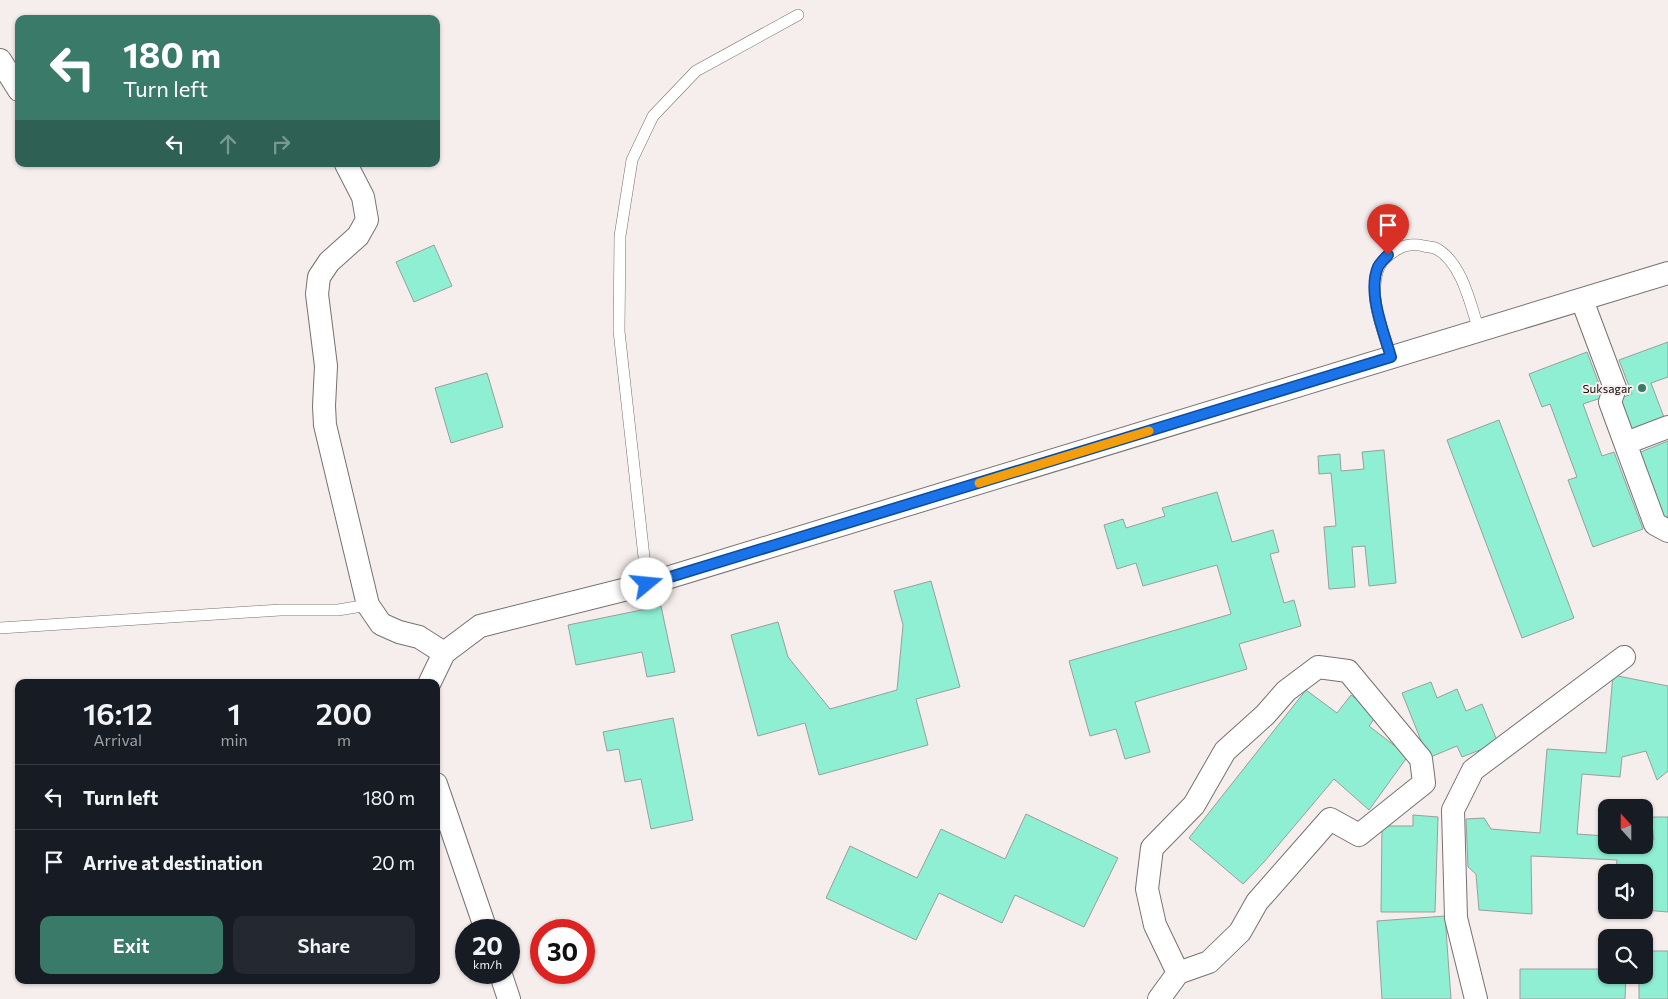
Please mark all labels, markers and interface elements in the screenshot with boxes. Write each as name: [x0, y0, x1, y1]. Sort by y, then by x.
text: 180 m: [123, 32, 221, 75]
icon: left: [40, 35, 105, 100]
text: Turn left: [123, 75, 208, 102]
icon: left: [161, 130, 189, 158]
icon: ahead: [214, 130, 242, 158]
icon: right: [267, 130, 295, 158]
pin: [1367, 204, 1409, 255]
icon: arrive: [1374, 211, 1402, 239]
place label: Suksagar: [1583, 381, 1632, 395]
marker: Suksagar: [1636, 382, 1648, 394]
position arrow: [620, 557, 672, 609]
text: 16:12: [83, 694, 153, 731]
text: 1: [227, 694, 241, 731]
text: 200: [316, 694, 372, 731]
text: Arrival: [94, 730, 142, 749]
text: min: [221, 730, 248, 749]
text: m: [337, 730, 351, 749]
icon: left: [40, 783, 68, 811]
text: Turn left: [83, 786, 158, 809]
text: 180 m: [363, 786, 415, 809]
north arrow: [1598, 799, 1652, 854]
map controls: [1598, 799, 1653, 984]
icon: arrive: [40, 848, 68, 876]
text: Arrive at destination: [83, 851, 263, 874]
text: 20 m: [372, 851, 415, 874]
button: sound: [1598, 864, 1653, 919]
button: Exit: [40, 916, 223, 974]
button: Share: [233, 916, 415, 974]
speed limit sign: 30: [530, 919, 595, 984]
button: search: [1598, 929, 1653, 984]
text: 20: [472, 930, 503, 960]
text: km/h: [473, 957, 502, 971]

